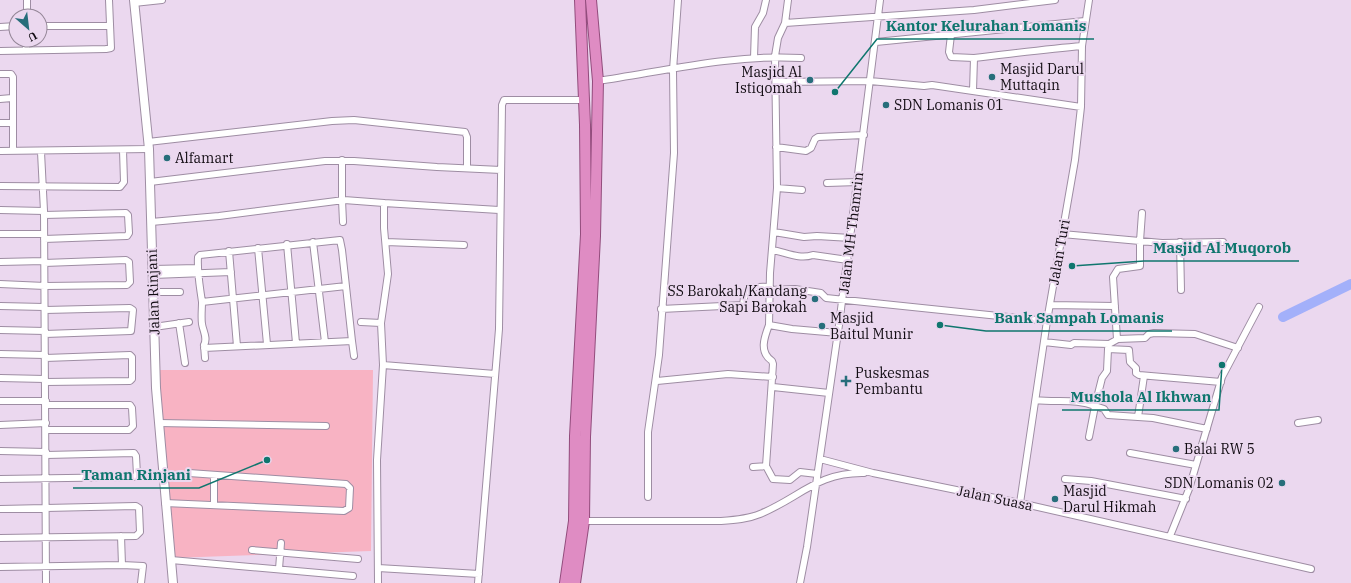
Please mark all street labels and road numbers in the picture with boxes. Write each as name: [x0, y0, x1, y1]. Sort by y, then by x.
street label: Jalan MH Thamrin: [835, 171, 867, 295]
street label: Jalan Turi: [1044, 218, 1074, 286]
street label: Jalan Rinjani: [143, 249, 163, 335]
street label: Jalan Suasa: [955, 481, 1035, 515]

